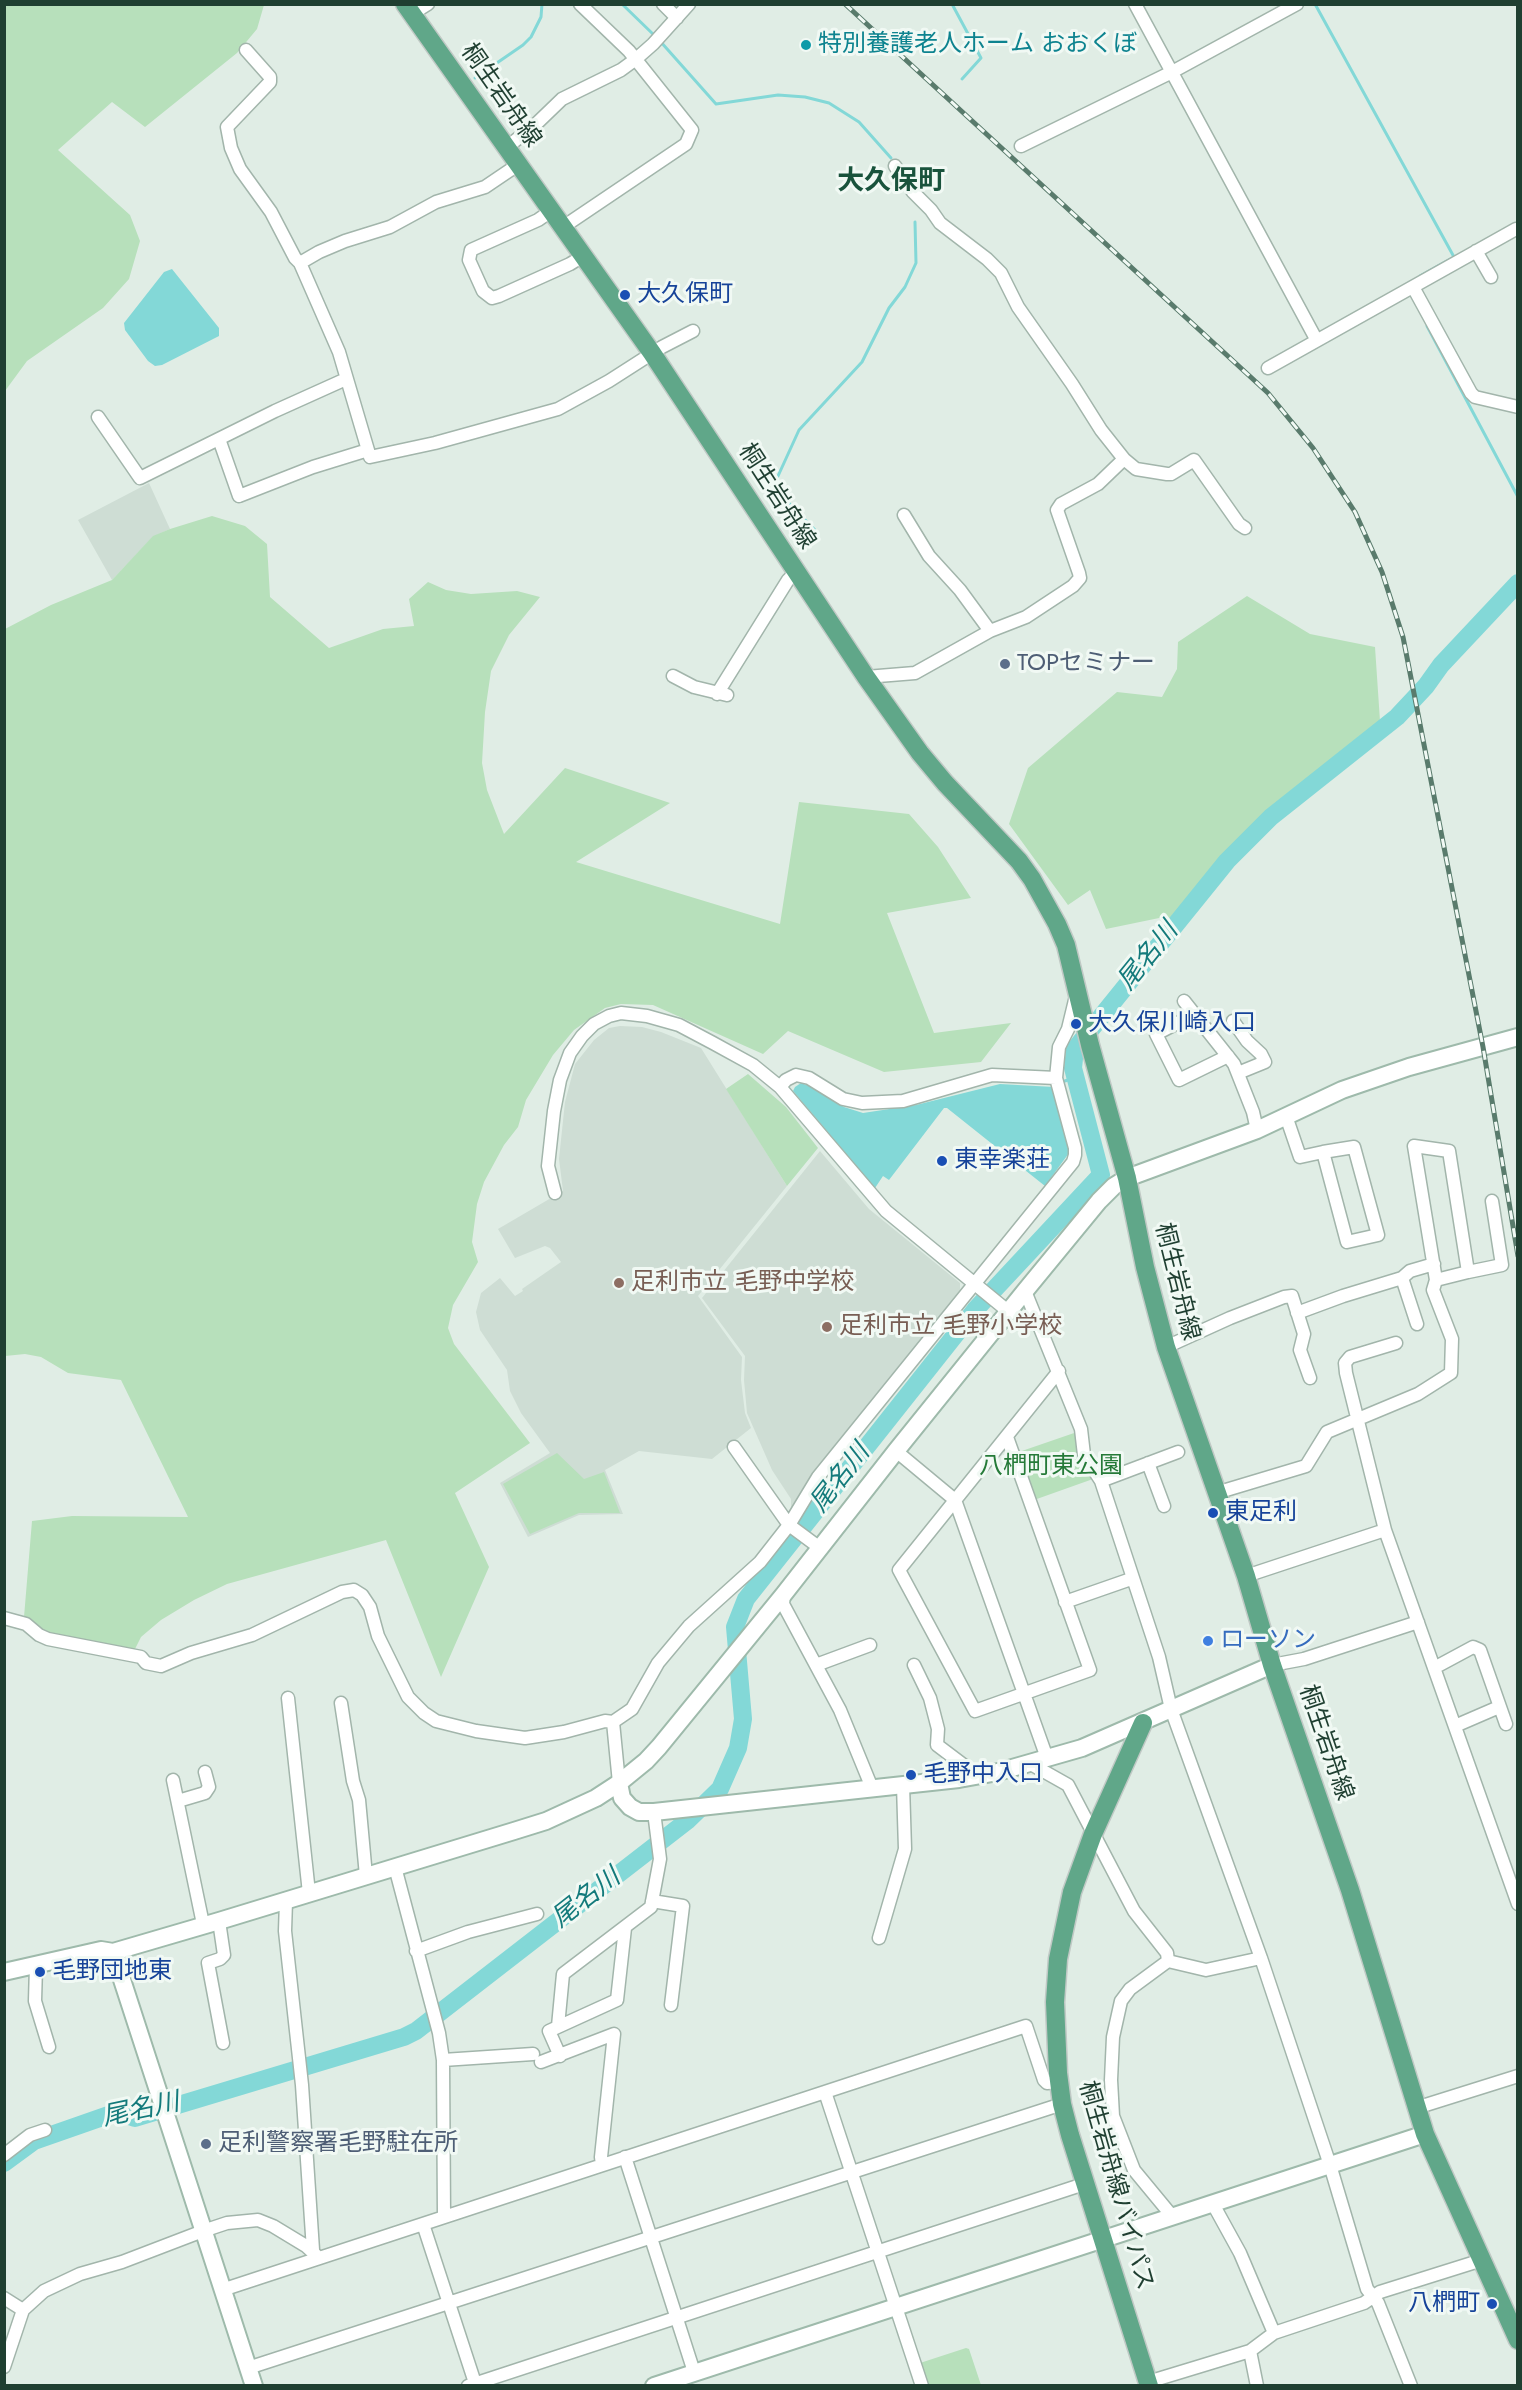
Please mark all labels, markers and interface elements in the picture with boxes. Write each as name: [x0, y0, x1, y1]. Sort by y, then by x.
place label: 特別養護老人ホーム おおくぼ: [818, 31, 1137, 59]
marker: 特別養護老人ホーム おおくぼ: [799, 38, 813, 52]
street label: 桐生岩舟線: [454, 39, 546, 153]
district label: 大久保町: [837, 166, 945, 198]
place label: 大久保町: [637, 281, 733, 309]
marker: 大久保町: [618, 288, 632, 302]
street label: 桐生岩舟線: [731, 439, 821, 555]
place label: TOPセミナー: [1017, 650, 1155, 678]
marker: TOPセミナー: [998, 657, 1012, 671]
water label: 尾名川: [1112, 917, 1186, 997]
place label: 大久保川崎入口: [1088, 1010, 1256, 1038]
marker: 大久保川崎入口: [1069, 1017, 1083, 1031]
place label: 東幸楽荘: [954, 1147, 1050, 1175]
marker: 東幸楽荘: [935, 1154, 949, 1168]
street label: 桐生岩舟線: [1148, 1220, 1204, 1344]
place label: 足利市立 毛野中学校: [631, 1269, 854, 1297]
marker: 足利市立 毛野中学校: [612, 1276, 626, 1290]
place label: 足利市立 毛野小学校: [839, 1313, 1062, 1341]
marker: 足利市立 毛野小学校: [820, 1320, 834, 1334]
water label: 尾名川: [805, 1439, 877, 1519]
park label: 八椚町東公園: [979, 1453, 1123, 1481]
place label: 東足利: [1225, 1499, 1297, 1527]
marker: 東足利: [1206, 1506, 1220, 1520]
place label: ローソン: [1220, 1627, 1316, 1655]
marker: ローソン: [1201, 1634, 1215, 1648]
street label: 桐生岩舟線: [1292, 1682, 1358, 1804]
place label: 毛野中入口: [923, 1761, 1043, 1789]
marker: 毛野中入口: [904, 1768, 918, 1782]
water label: 尾名川: [547, 1863, 627, 1935]
place label: 毛野団地東: [52, 1958, 172, 1986]
marker: 毛野団地東: [33, 1965, 47, 1979]
street label: 桐生岩舟線バイパス: [1071, 2078, 1159, 2294]
water label: 尾名川: [100, 2088, 182, 2134]
place label: 足利警察署毛野駐在所: [218, 2130, 458, 2158]
marker: 足利警察署毛野駐在所: [199, 2137, 213, 2151]
place label: 八椚町: [1408, 2290, 1480, 2318]
marker: 八椚町: [1485, 2297, 1499, 2311]

